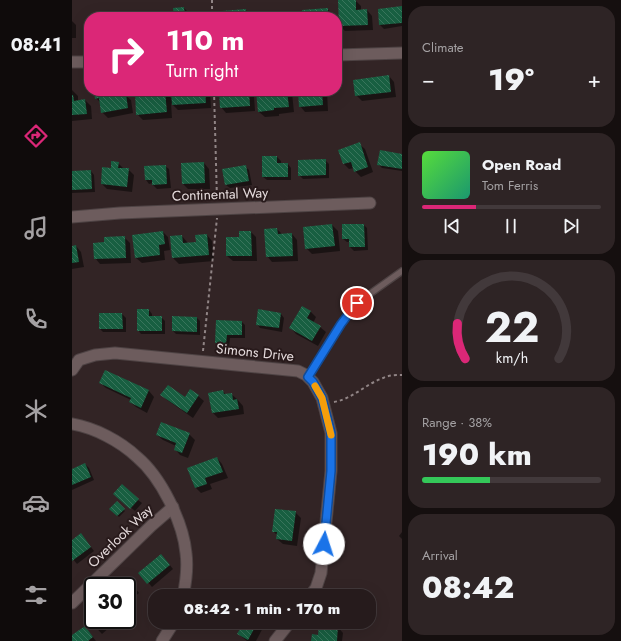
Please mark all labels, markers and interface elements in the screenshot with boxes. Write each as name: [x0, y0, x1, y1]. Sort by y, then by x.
text: 110 m: [166, 20, 244, 61]
icon: right: [100, 28, 152, 80]
text: 08:41: [11, 32, 61, 58]
text: Climate: [422, 38, 463, 57]
text: Turn right: [166, 58, 238, 84]
text: 19°: [488, 58, 534, 101]
text: −: [422, 63, 435, 95]
text: +: [587, 63, 601, 95]
icon: directions: [22, 122, 50, 150]
text: Open Road: [482, 154, 561, 176]
text: Tom Ferris: [482, 176, 538, 195]
street label: Continental Way: [172, 182, 269, 206]
icon: music: [22, 214, 50, 242]
icon: previous: [441, 215, 463, 237]
icon: pause: [500, 215, 522, 237]
icon: next: [560, 215, 582, 237]
pin: [340, 286, 374, 320]
icon: arrive: [346, 292, 368, 314]
text: 22: [484, 296, 539, 357]
icon: phone: [22, 305, 50, 333]
street label: Simons Drive: [215, 338, 295, 366]
text: km/h: [495, 347, 528, 367]
icon: climate: [22, 397, 50, 425]
text: Range · 38%: [422, 413, 492, 432]
text: 190 km: [422, 433, 532, 476]
icon: car: [22, 489, 50, 517]
street label: Overlook Way: [83, 499, 158, 572]
position arrow: [303, 523, 345, 565]
text: Arrival: [422, 546, 458, 565]
text: 08:42: [422, 566, 514, 609]
speed limit sign: 30: [84, 577, 136, 629]
icon: filters: [22, 581, 50, 609]
text: 08:42 · 1 min · 170 m: [184, 598, 340, 620]

